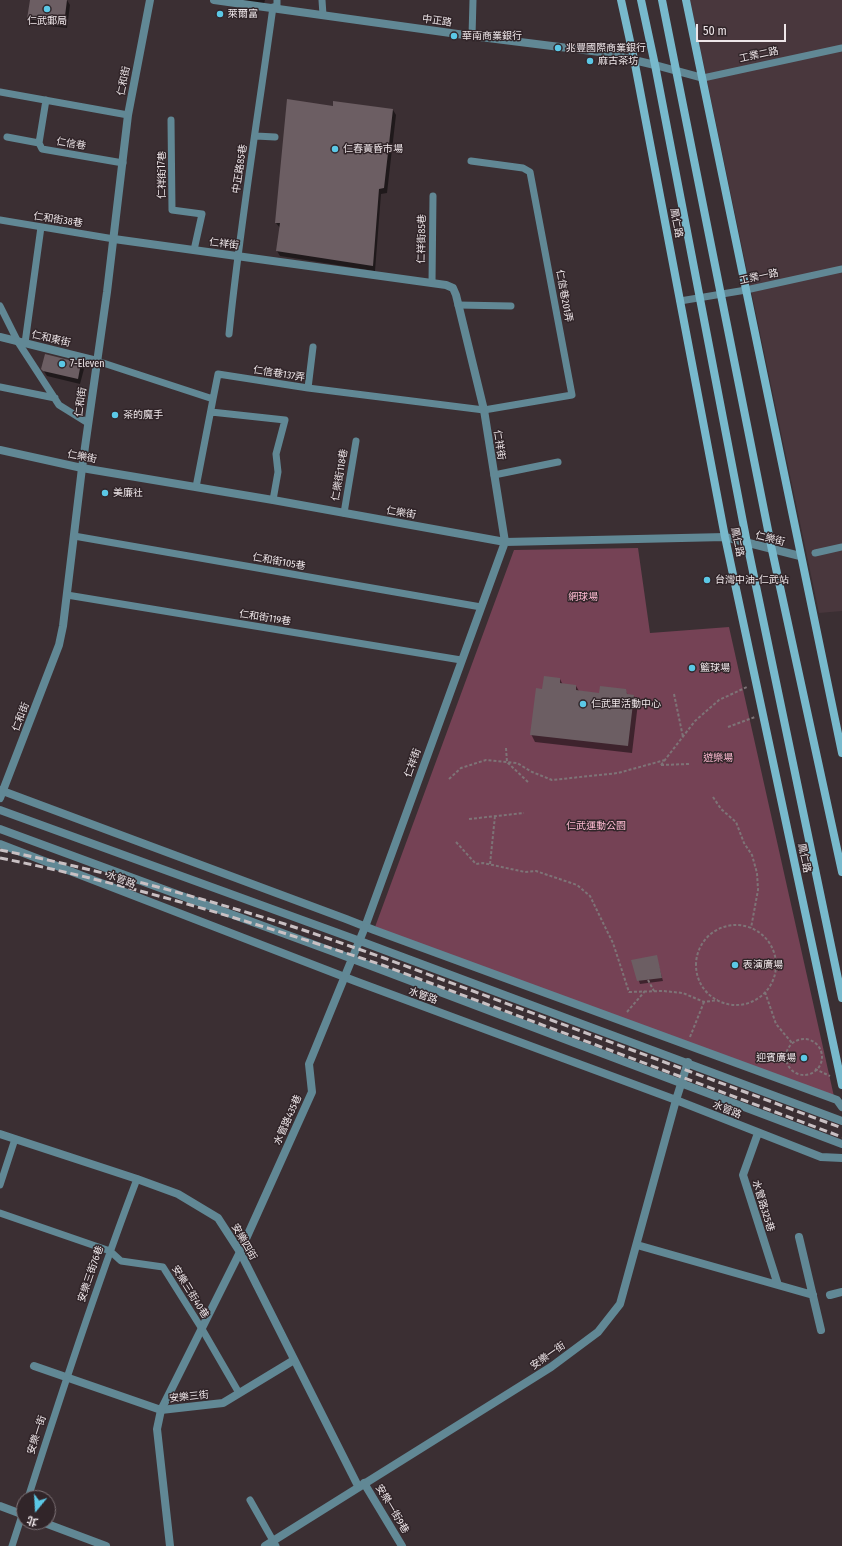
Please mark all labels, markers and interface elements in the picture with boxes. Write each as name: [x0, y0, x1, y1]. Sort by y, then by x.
marker: 仁武郵局: [42, 4, 52, 14]
place label: 萊爾富: [228, 8, 258, 20]
marker: 萊爾富: [215, 9, 225, 19]
street label: 中正路: [421, 13, 453, 29]
place label: 仁武郵局: [27, 15, 67, 27]
scale bar: [698, 16, 788, 42]
text: 50 m: [703, 24, 727, 38]
place label: 華南商業銀行: [462, 30, 522, 42]
marker: 華南商業銀行: [449, 31, 459, 41]
place label: 兆豐國際商業銀行: [566, 42, 646, 54]
marker: 兆豐國際商業銀行: [553, 43, 563, 53]
street label: 工業二路: [738, 45, 780, 65]
place label: 麻古茶坊: [598, 55, 638, 67]
marker: 麻古茶坊: [585, 56, 595, 66]
street label: 仁和街: [115, 65, 133, 97]
street label: 仁信巷: [55, 135, 87, 153]
place label: 仁春黃昏市場: [343, 143, 403, 155]
street label: 中正路85巷: [230, 144, 250, 194]
marker: 仁春黃昏市場: [330, 144, 340, 154]
street label: 仁祥街17巷: [156, 151, 168, 199]
street label: 鳳仁路: [667, 207, 685, 239]
street label: 仁和街38巷: [33, 210, 83, 230]
street label: 仁祥街85巷: [416, 214, 428, 264]
street label: 仁祥街: [208, 236, 240, 252]
street label: 工業一路: [738, 267, 780, 287]
street label: 仁信巷201弄: [553, 269, 575, 323]
street label: 仁和東街: [30, 329, 72, 349]
place label: 7-Eleven: [70, 358, 104, 370]
marker: 7-Eleven: [57, 359, 67, 369]
street label: 仁信巷137弄: [252, 364, 306, 384]
street label: 仁和街: [73, 386, 89, 418]
place label: 茶的魔手: [123, 409, 163, 421]
marker: 茶的魔手: [110, 410, 120, 420]
street label: 仁祥街: [491, 429, 507, 461]
street label: 仁樂街: [66, 448, 98, 466]
street label: 仁樂街118巷: [330, 448, 350, 502]
place label: 美廉社: [113, 487, 143, 499]
marker: 美廉社: [100, 488, 110, 498]
street label: 仁樂街: [385, 504, 417, 522]
street label: 鳳仁路: [728, 526, 746, 558]
street label: 仁樂街: [754, 530, 786, 548]
street label: 仁和街105巷: [252, 551, 306, 573]
place label: 台灣中油-仁武站: [715, 574, 789, 586]
marker: 台灣中油-仁武站: [702, 575, 712, 585]
park label: 網球場: [568, 591, 598, 603]
street label: 仁和街119巷: [238, 608, 292, 628]
place label: 籃球場: [700, 662, 730, 674]
marker: 籃球場: [687, 663, 697, 673]
place label: 仁武里活動中心: [591, 698, 661, 710]
marker: 仁武里活動中心: [578, 699, 588, 709]
street label: 仁和街: [10, 701, 32, 733]
street label: 仁祥街: [402, 747, 424, 779]
park label: 遊樂場: [703, 752, 733, 764]
park label: 仁武運動公園: [566, 820, 626, 832]
street label: 鳳仁路: [795, 842, 813, 874]
street label: 水管路: [105, 869, 137, 891]
place label: 表演廣場: [743, 959, 783, 971]
marker: 表演廣場: [730, 960, 740, 970]
street label: 水管路: [407, 985, 439, 1007]
place label: 迎賓廣場: [756, 1052, 796, 1064]
marker: 迎賓廣場: [799, 1053, 809, 1063]
street label: 水管路435巷: [272, 1093, 304, 1147]
street label: 水管路: [711, 1099, 743, 1121]
street label: 水管路325巷: [749, 1179, 777, 1233]
street label: 安樂四街: [229, 1222, 259, 1262]
street label: 安樂三街76巷: [76, 1244, 106, 1304]
street label: 安樂三街40巷: [169, 1263, 211, 1321]
street label: 安樂一街: [528, 1340, 568, 1372]
street label: 安樂三街: [168, 1389, 210, 1405]
street label: 安樂一街: [25, 1414, 49, 1456]
street label: 安樂一街9巷: [373, 1482, 411, 1536]
north arrow: [16, 1490, 56, 1530]
text: 北: [25, 1513, 40, 1529]

